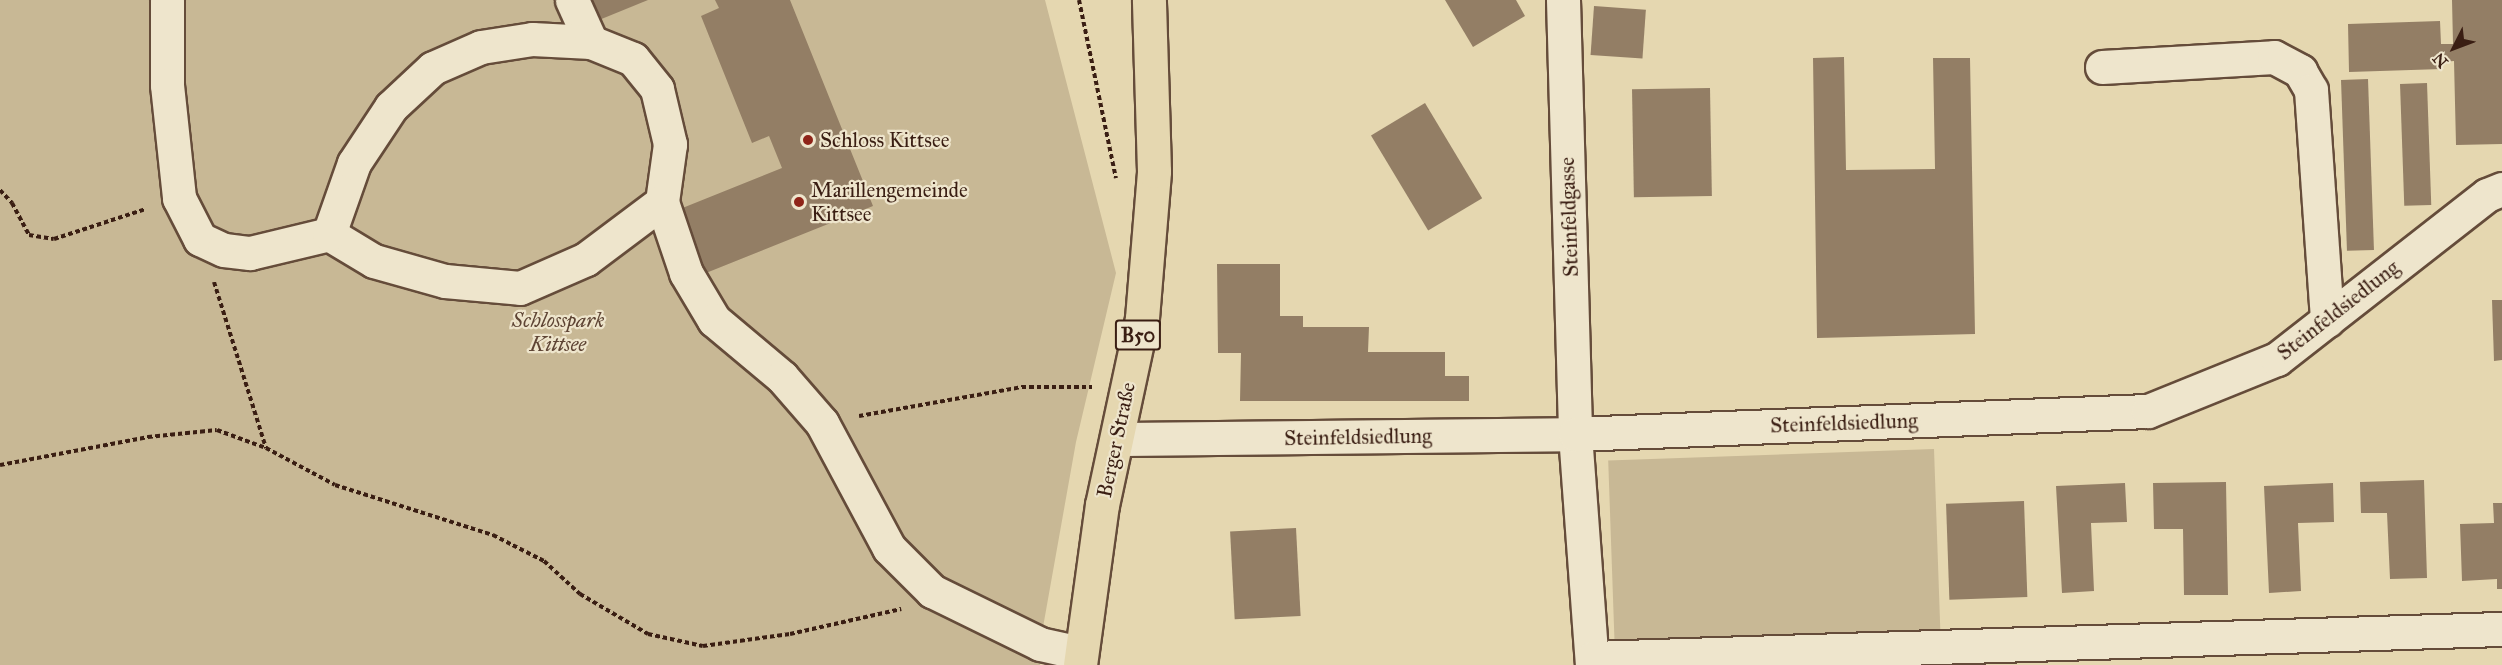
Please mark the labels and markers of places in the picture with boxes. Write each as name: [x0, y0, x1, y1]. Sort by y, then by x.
place label: Schloss Kittsee: [820, 127, 949, 153]
marker: Schloss Kittsee: [801, 133, 815, 147]
place label: Marillengemeinde Kittsee: [811, 177, 968, 227]
marker: Marillengemeinde Kittsee: [792, 195, 806, 209]

